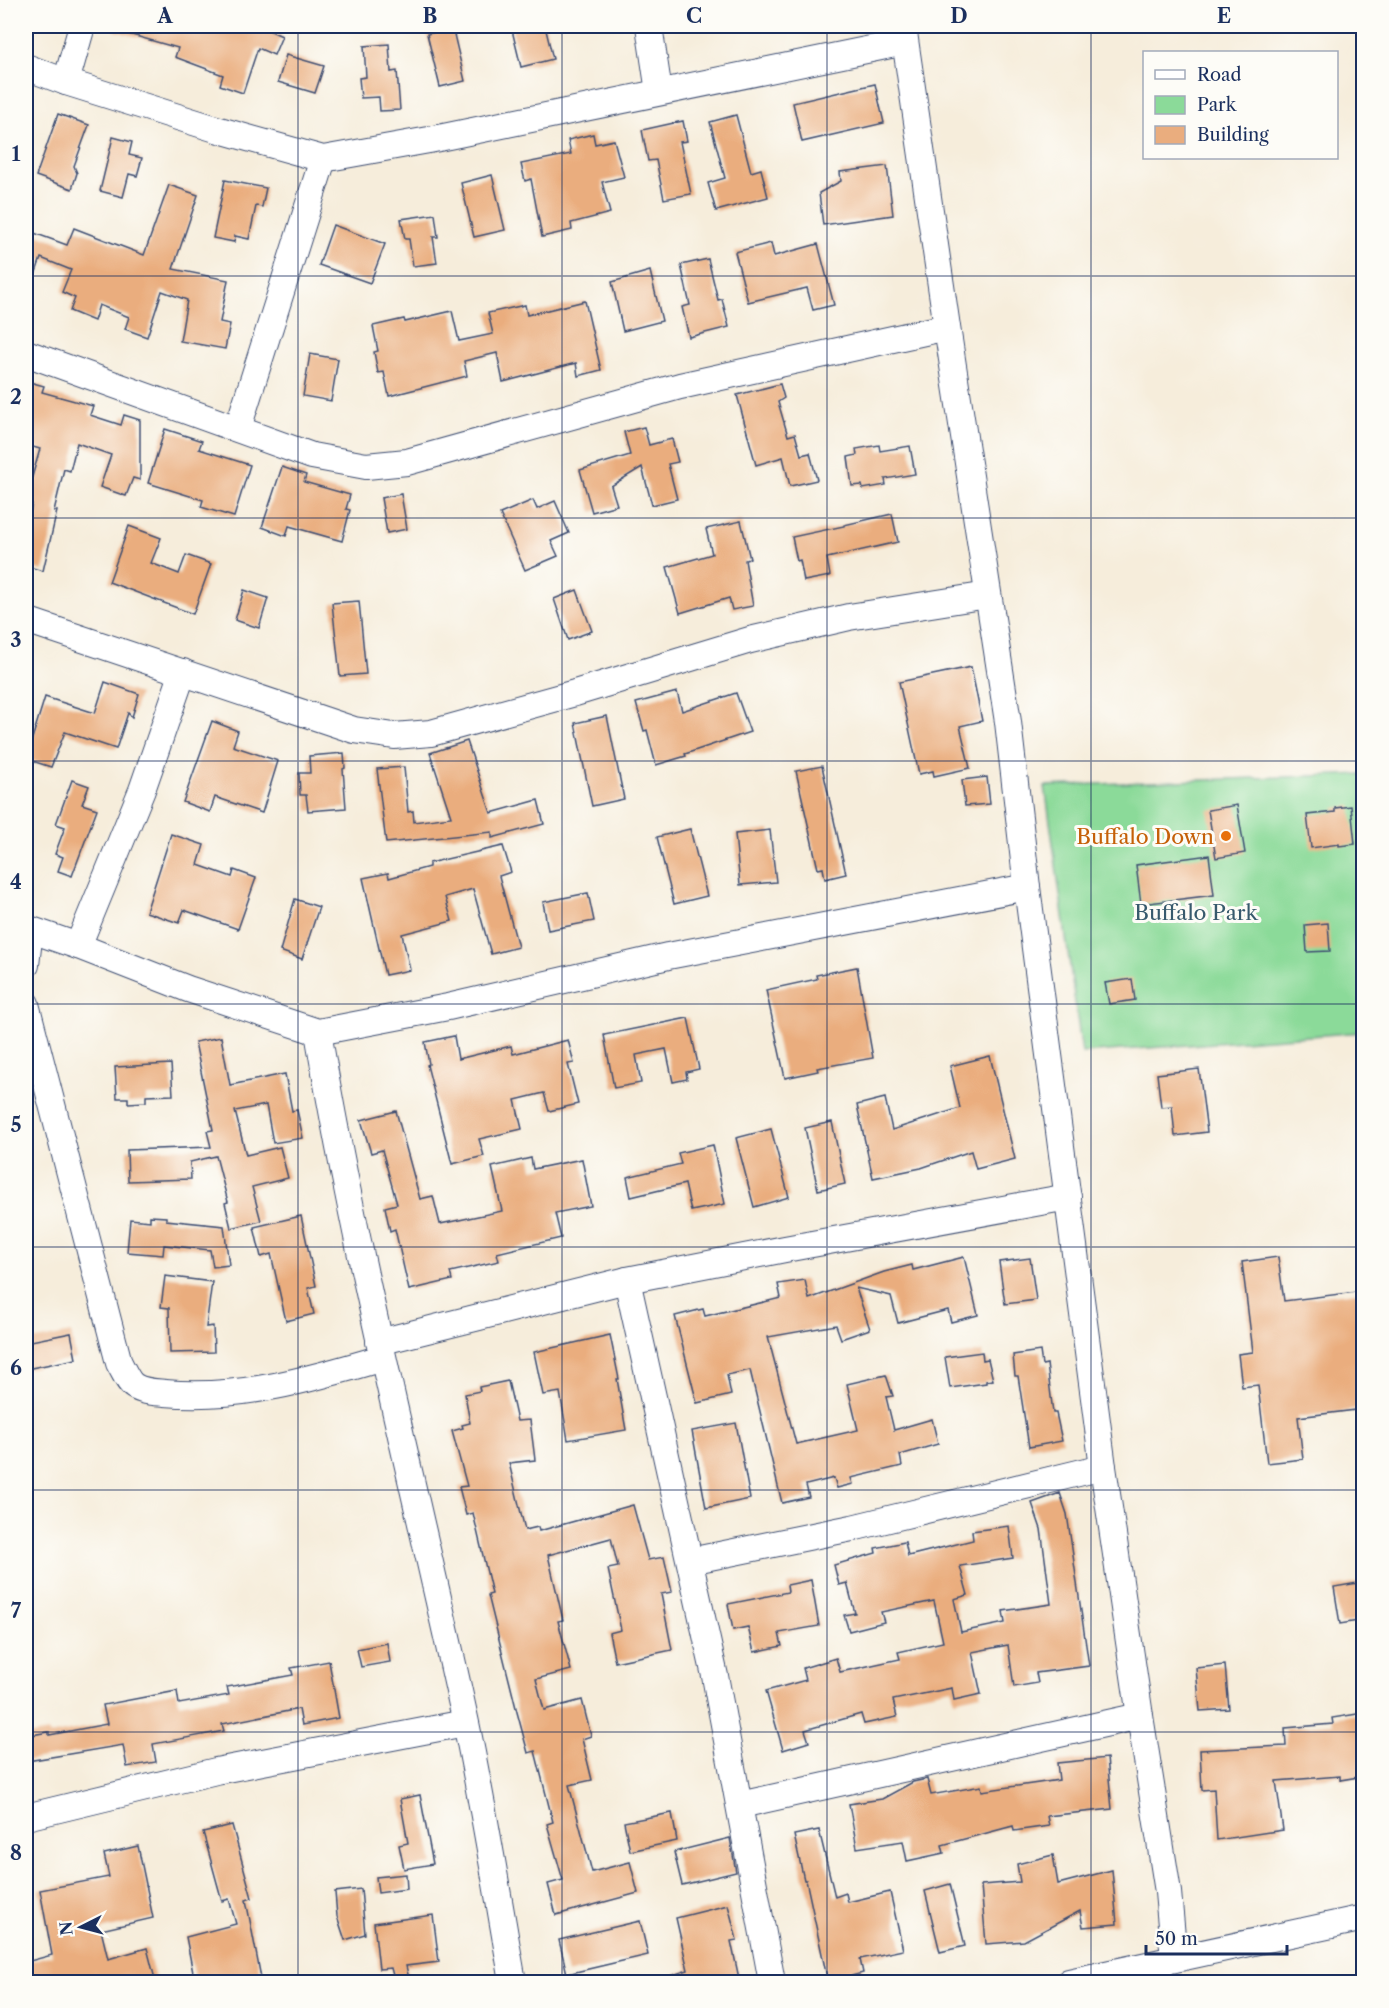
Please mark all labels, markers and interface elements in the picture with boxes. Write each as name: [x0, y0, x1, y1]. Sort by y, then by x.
text: A: [156, 4, 173, 28]
text: B: [423, 4, 438, 28]
text: C: [686, 4, 702, 28]
text: D: [950, 4, 968, 28]
text: E: [1217, 4, 1231, 28]
legend: [1143, 51, 1338, 159]
text: Road: [1197, 64, 1242, 86]
text: Park: [1197, 94, 1238, 116]
text: Building: [1197, 124, 1269, 146]
text: 1: [12, 142, 21, 166]
text: 2: [10, 385, 22, 409]
text: 3: [10, 628, 22, 652]
place label: Buffalo Down: [1076, 824, 1214, 849]
marker: Buffalo Down: [1219, 829, 1233, 843]
text: 4: [10, 870, 22, 894]
park label: Buffalo Park: [1134, 900, 1259, 925]
text: 5: [10, 1113, 22, 1137]
text: 6: [10, 1356, 22, 1380]
text: 7: [11, 1599, 22, 1623]
text: 8: [10, 1841, 22, 1865]
north arrow: [51, 1897, 111, 1957]
scale bar: [1146, 1918, 1287, 1956]
text: N: [55, 1921, 77, 1937]
text: 50 m: [1155, 1928, 1198, 1950]

